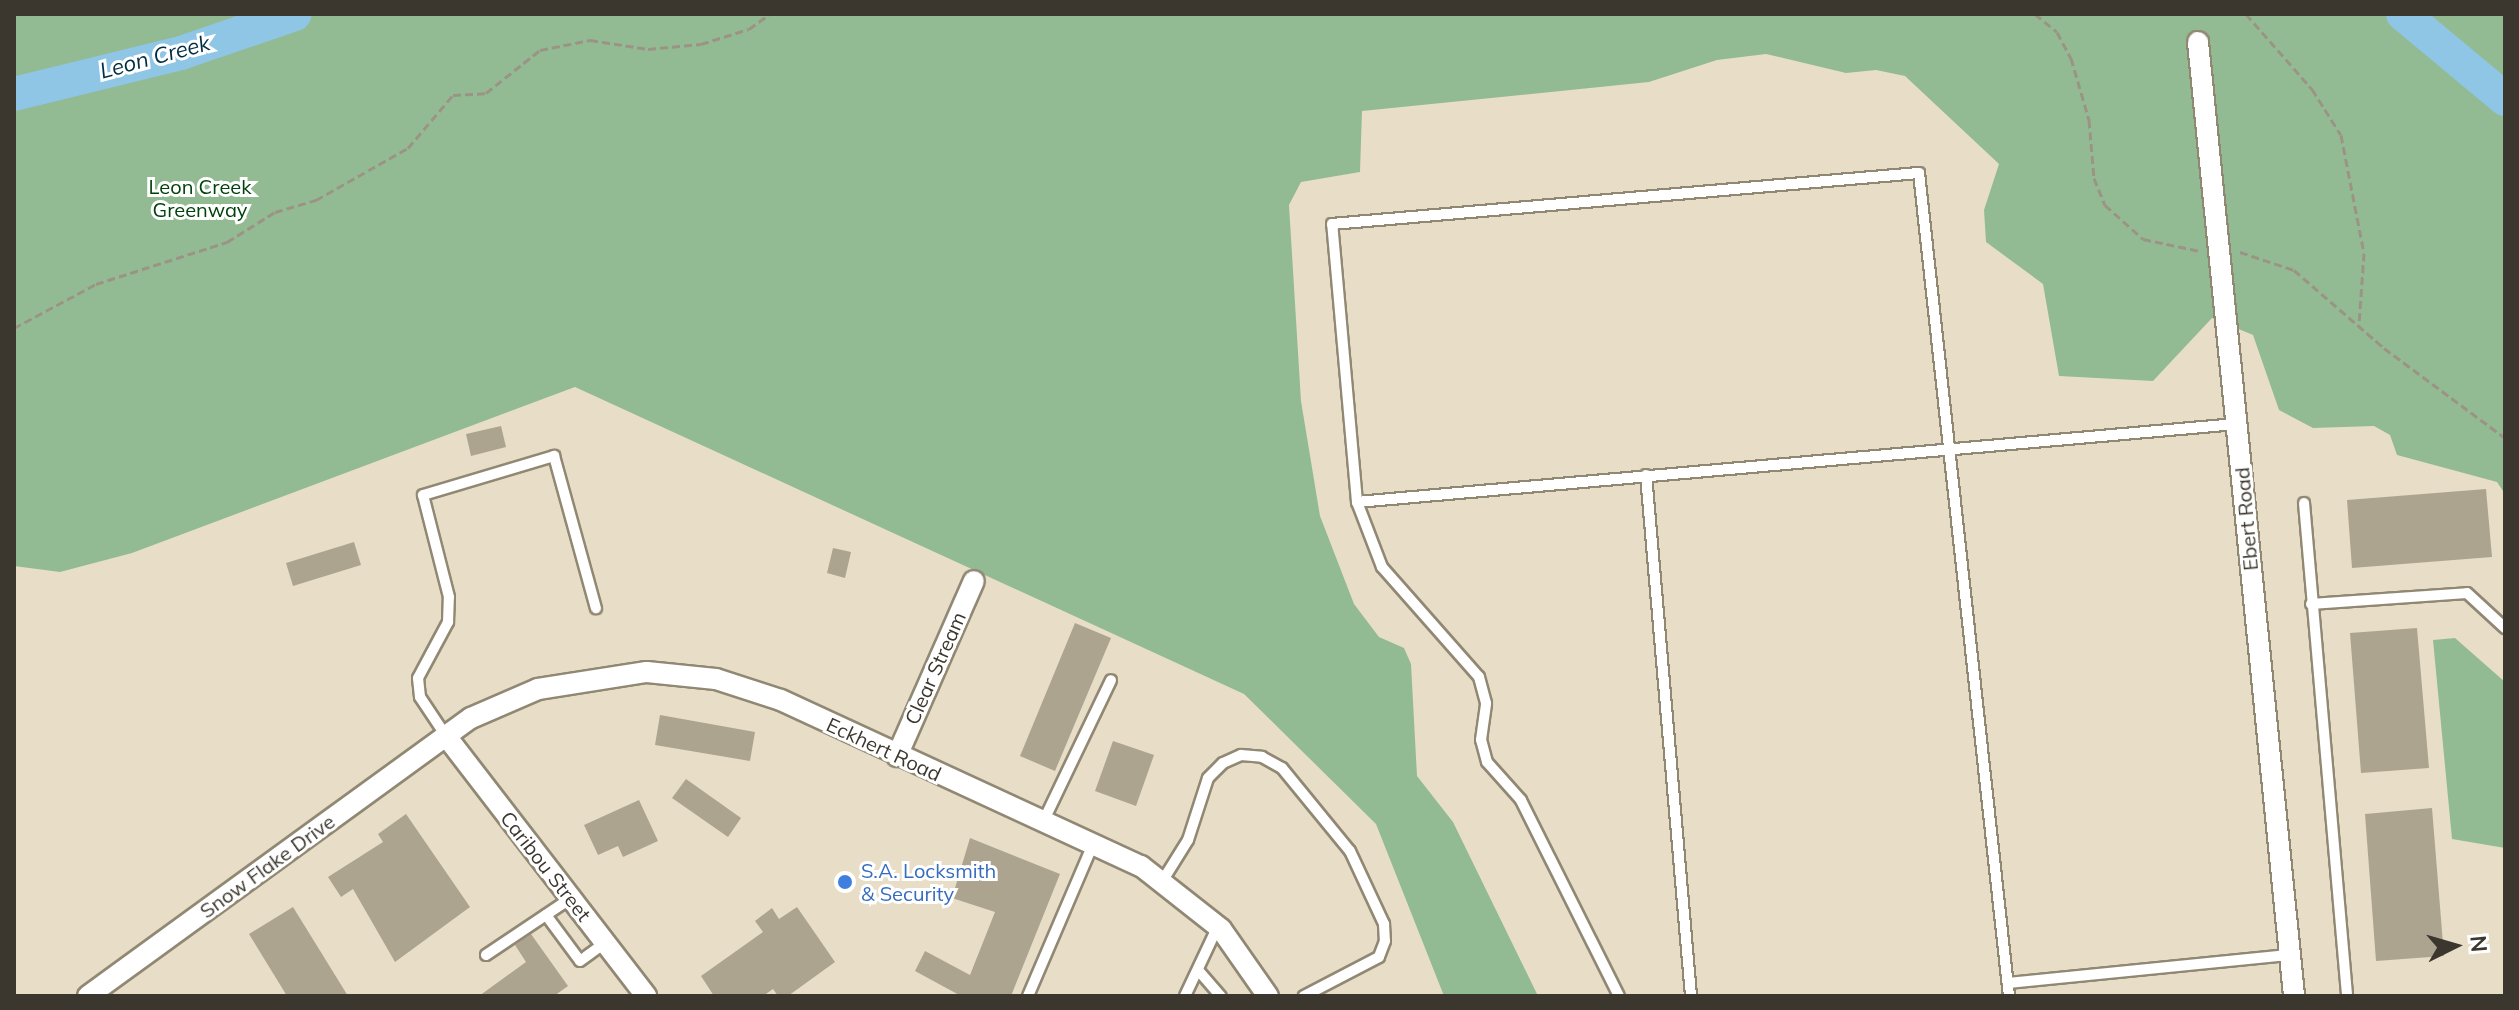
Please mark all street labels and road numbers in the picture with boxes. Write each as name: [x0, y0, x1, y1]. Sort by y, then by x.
street label: Ebert Road: [2230, 466, 2262, 572]
street label: Clear Stream: [899, 608, 971, 728]
street label: Eckhert Road: [823, 712, 945, 786]
street label: Caribou Street: [496, 806, 596, 926]
street label: Snow Flake Drive: [195, 809, 339, 923]

